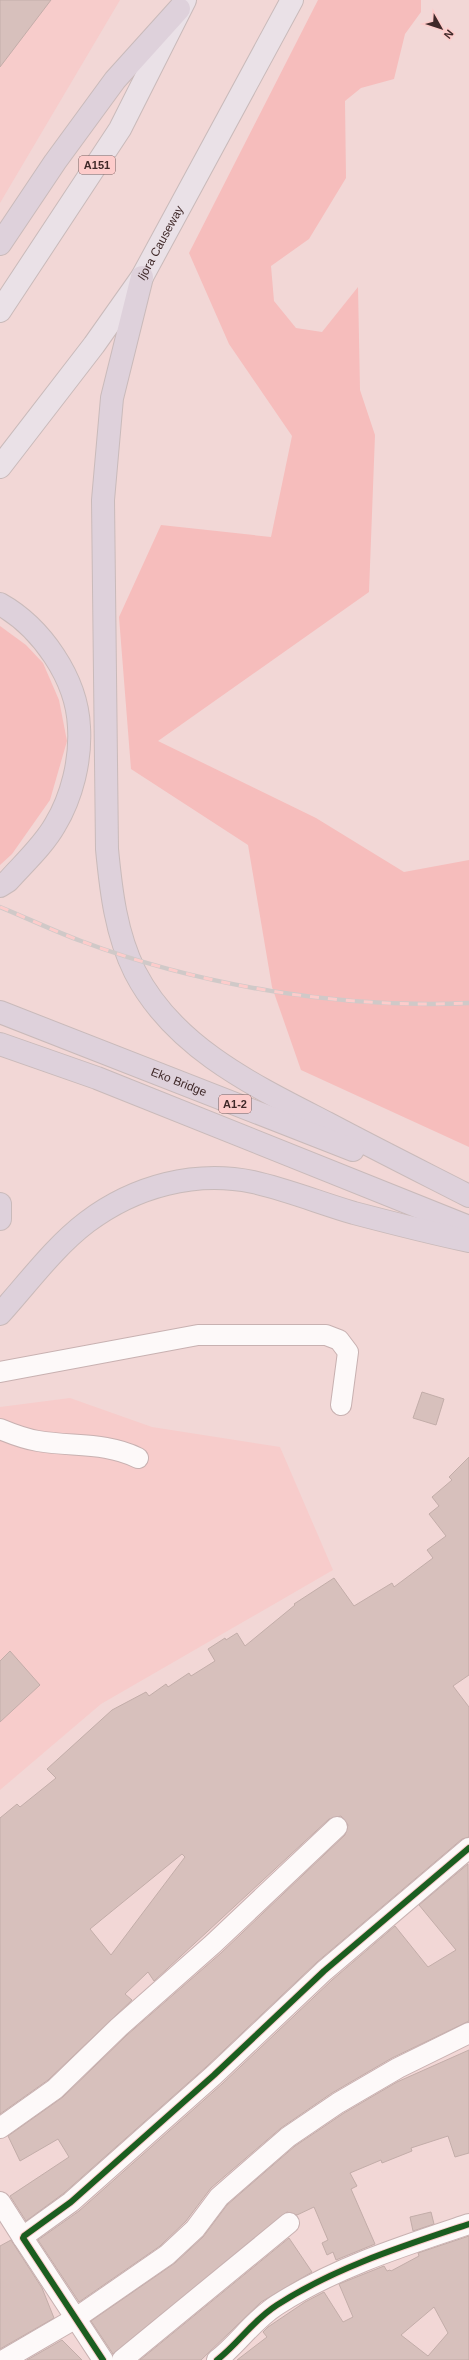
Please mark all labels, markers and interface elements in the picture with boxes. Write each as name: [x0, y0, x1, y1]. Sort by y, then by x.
north arrow: [421, 8, 461, 48]
text: N: [442, 27, 456, 41]
road number: A151: [79, 156, 115, 174]
street label: Ijora Causeway: [135, 203, 186, 283]
street label: Eko Bridge: [149, 1065, 209, 1099]
road number: A1-2: [219, 1095, 251, 1113]

